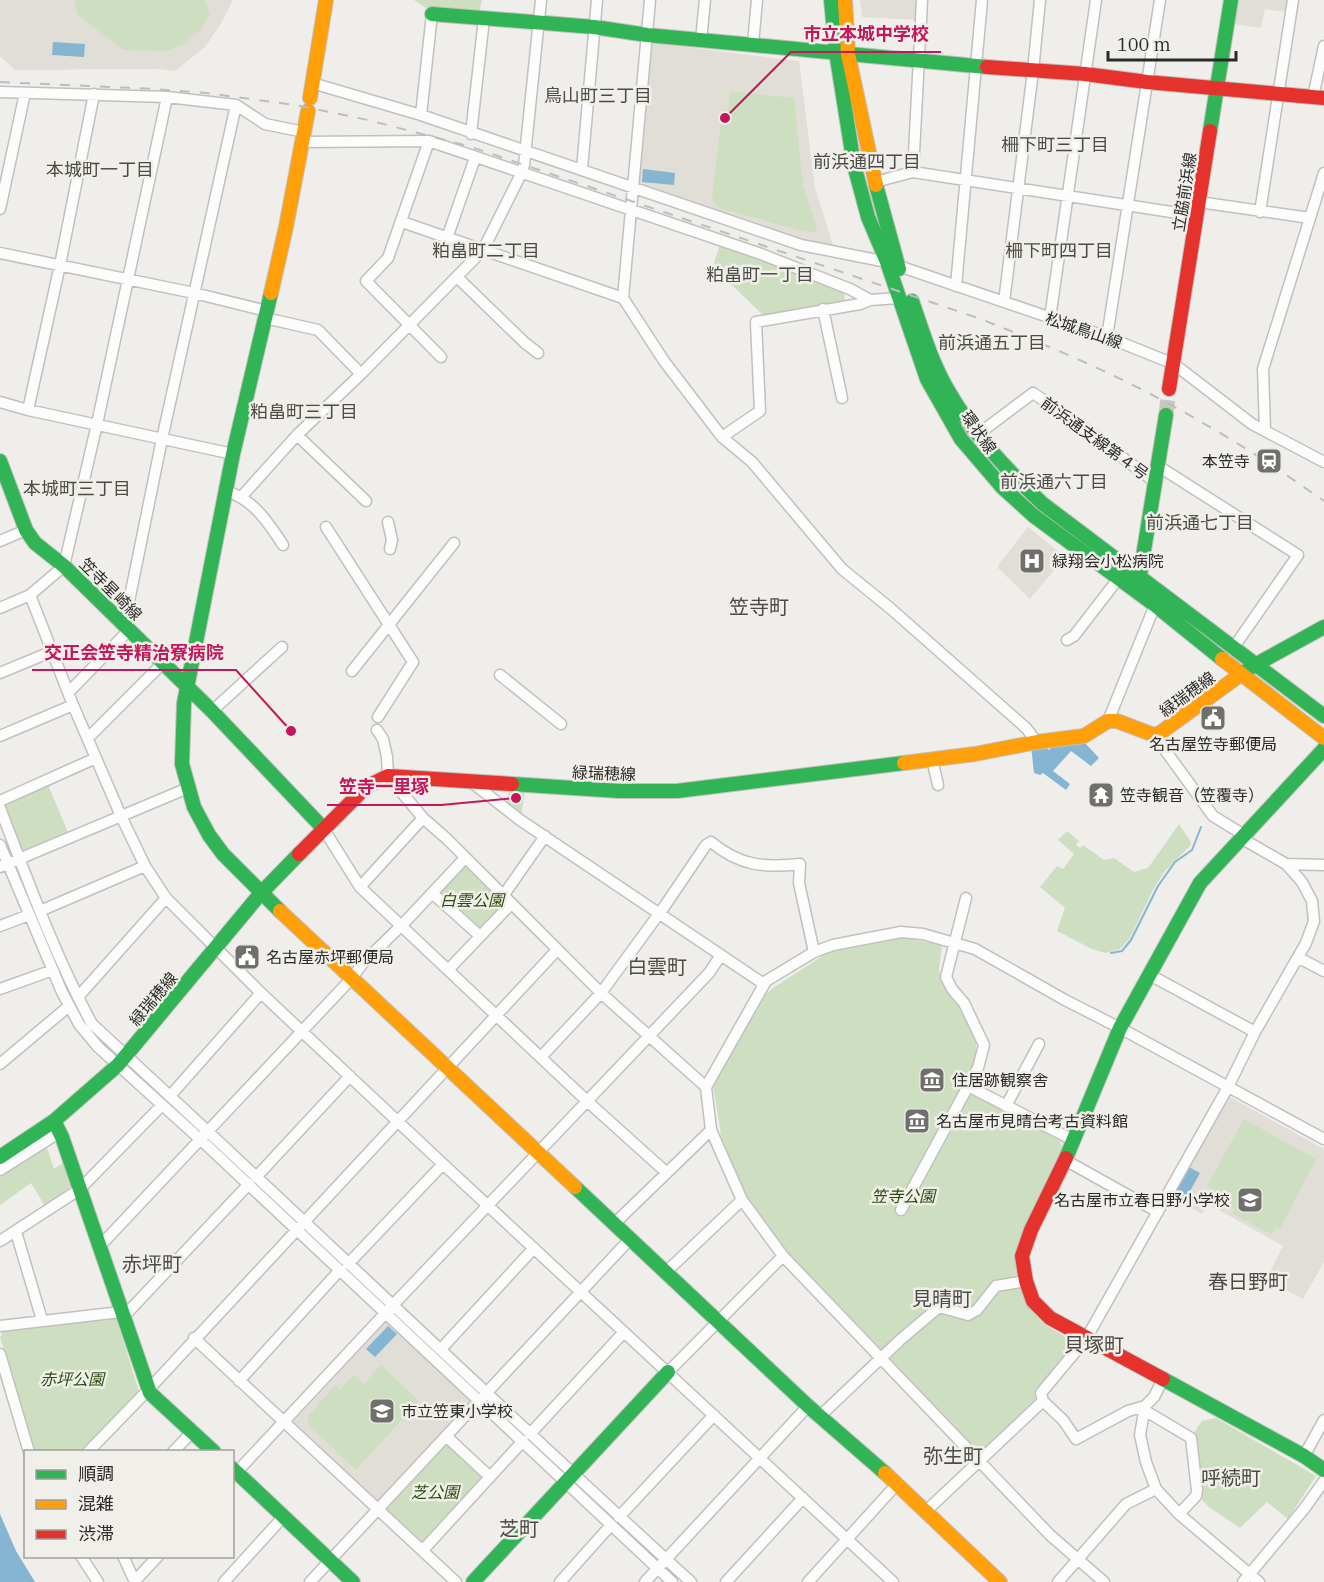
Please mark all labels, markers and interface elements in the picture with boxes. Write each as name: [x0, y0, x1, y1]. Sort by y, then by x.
callout: 市立本城中学校: [791, 16, 941, 52]
text: 市立本城中学校: [803, 22, 929, 45]
scale bar: [1108, 24, 1236, 62]
text: 100 m: [1117, 33, 1171, 56]
district label: 鳥山町三丁目: [544, 84, 652, 107]
district label: 柵下町三丁目: [1001, 133, 1109, 156]
district label: 前浜通四丁目: [813, 150, 921, 173]
street label: 立脇前浜線: [1168, 151, 1200, 233]
district label: 本城町一丁目: [46, 158, 154, 181]
district label: 粕畠町二丁目: [432, 239, 540, 262]
district label: 柵下町四丁目: [1005, 239, 1113, 262]
district label: 粕畠町一丁目: [706, 263, 814, 286]
street label: 松城鳥山線: [1043, 308, 1125, 352]
district label: 前浜通五丁目: [938, 331, 1046, 354]
street label: 前浜通支線第４号: [1037, 392, 1153, 484]
district label: 粕畠町三丁目: [250, 400, 358, 423]
street label: 環状線: [957, 407, 1001, 457]
station icon: 本笠寺: [1254, 446, 1284, 476]
place label: 本笠寺: [1202, 451, 1250, 471]
district label: 前浜通六丁目: [1000, 470, 1108, 493]
district label: 本城町三丁目: [23, 477, 131, 500]
district label: 前浜通七丁目: [1146, 511, 1254, 534]
hospital icon: 緑翔会小松病院: [1017, 546, 1047, 576]
place label: 緑翔会小松病院: [1052, 551, 1164, 571]
street label: 笠寺星崎線: [76, 554, 146, 624]
district label: 笠寺町: [729, 593, 789, 620]
callout: 交正会笠寺精治寮病院: [32, 634, 236, 670]
text: 交正会笠寺精治寮病院: [44, 641, 224, 664]
street label: 緑瑞穂線: [1155, 667, 1219, 721]
public building icon: 名古屋笠寺郵便局: [1198, 703, 1228, 733]
place label: 名古屋笠寺郵便局: [1149, 734, 1277, 754]
street label: 緑瑞穂線: [572, 762, 636, 784]
callout: 笠寺一里塚: [327, 769, 441, 805]
text: 笠寺一里塚: [339, 775, 429, 798]
temple icon: 笠寺観音（笠覆寺）: [1086, 780, 1116, 810]
place label: 笠寺観音（笠覆寺）: [1120, 785, 1264, 805]
park label: 白雲公園: [440, 890, 506, 910]
public building icon: 名古屋赤坪郵便局: [232, 942, 262, 972]
place label: 名古屋赤坪郵便局: [266, 947, 394, 967]
district label: 白雲町: [627, 953, 687, 980]
street label: 緑瑞穂線: [125, 968, 181, 1030]
museum icon: 住居跡観察舎: [917, 1065, 947, 1095]
place label: 住居跡観察舎: [952, 1070, 1048, 1090]
museum icon: 名古屋市見晴台考古資料館: [902, 1106, 932, 1136]
place label: 名古屋市見晴台考古資料館: [936, 1111, 1128, 1131]
school or university icon: 名古屋市立春日野小学校: [1235, 1185, 1265, 1215]
park label: 笠寺公園: [871, 1186, 937, 1206]
place label: 名古屋市立春日野小学校: [1054, 1190, 1230, 1210]
district label: 赤坪町: [122, 1250, 182, 1277]
district label: 春日野町: [1208, 1268, 1288, 1295]
district label: 見晴町: [912, 1285, 972, 1312]
district label: 貝塚町: [1064, 1331, 1124, 1358]
park label: 赤坪公園: [40, 1369, 106, 1389]
school or university icon: 市立笠東小学校: [367, 1396, 397, 1426]
place label: 市立笠東小学校: [401, 1401, 513, 1421]
district label: 弥生町: [923, 1442, 983, 1469]
legend: [24, 1450, 234, 1558]
text: 順調: [78, 1462, 114, 1485]
district label: 呼続町: [1201, 1464, 1261, 1491]
park label: 芝公園: [411, 1482, 461, 1502]
text: 混雑: [78, 1492, 114, 1515]
district label: 芝町: [499, 1515, 539, 1542]
text: 渋滞: [78, 1522, 114, 1545]

